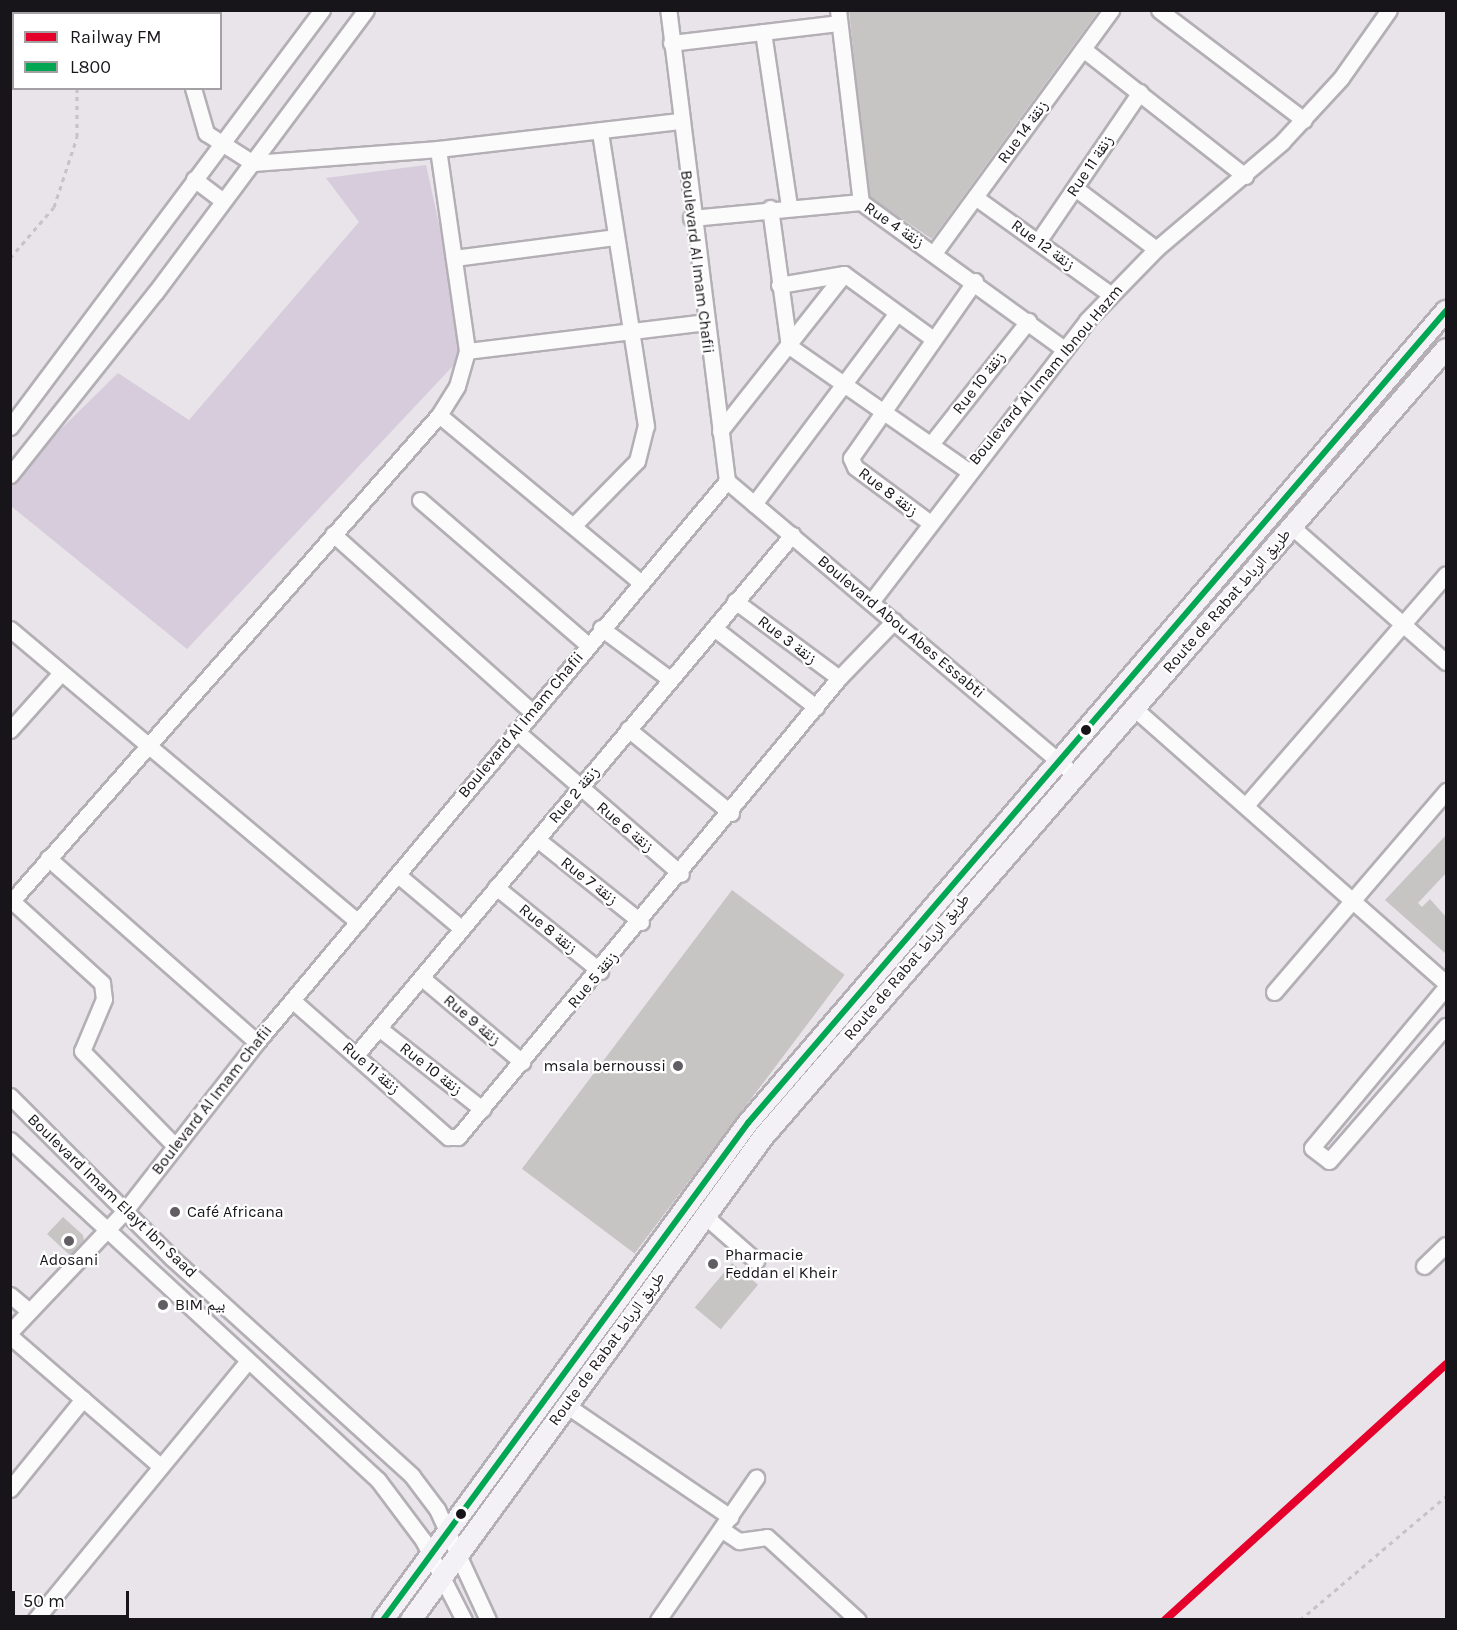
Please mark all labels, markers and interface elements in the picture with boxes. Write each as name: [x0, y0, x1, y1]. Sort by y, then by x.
legend: [12, 12, 222, 90]
text: Railway FM: [70, 26, 162, 48]
text: L800: [70, 56, 111, 78]
street label: Rue 14 زنقة: [994, 97, 1052, 167]
street label: Rue 11 زنقة: [1063, 132, 1117, 200]
street label: Boulevard Al Imam Chafii: [676, 169, 718, 355]
street label: Rue 4 زنقة: [860, 198, 928, 252]
street label: Rue 12 زنقة: [1007, 216, 1079, 274]
street label: Boulevard Al Imam Ibnou Hazm: [965, 281, 1127, 469]
street label: Rue 10 زنقة: [949, 348, 1009, 418]
street label: Rue 8 زنقة: [855, 464, 921, 520]
street label: Route de Rabat طريق الرباط: [1159, 525, 1295, 677]
street label: Boulevard Abou Abes Essabti: [814, 552, 988, 702]
street label: Rue 3 زنقة: [754, 612, 820, 668]
street label: Boulevard Al Imam Chafii: [454, 648, 588, 802]
unlabelled marker: [1080, 724, 1092, 736]
street label: Rue 2 زنقة: [545, 763, 603, 827]
street label: Rue 6 زنقة: [593, 798, 657, 856]
street label: Rue 7 زنقة: [557, 853, 621, 909]
street label: Route de Rabat طريق الرباط: [840, 890, 974, 1044]
street label: Rue 8 زنقة: [515, 900, 581, 958]
street label: Rue 5 زنقة: [564, 948, 622, 1012]
street label: Rue 9 زنقة: [440, 991, 504, 1049]
street label: Boulevard Al Imam Chafii: [148, 1021, 276, 1179]
street label: Rue 11 زنقة: [338, 1038, 404, 1098]
street label: Rue 10 زنقة: [396, 1039, 466, 1099]
place label: msala bernoussi: [544, 1056, 666, 1076]
marker: msala bernoussi: [671, 1059, 685, 1073]
street label: Boulevard Imam Elayt Ibn Saad: [23, 1110, 201, 1282]
place label: Café Africana: [187, 1202, 284, 1222]
marker: Café Africana: [168, 1205, 182, 1219]
marker: Adosani: [62, 1234, 76, 1248]
place label: Pharmacie Feddan el Kheir: [725, 1245, 837, 1283]
place label: Adosani: [39, 1250, 99, 1270]
marker: Pharmacie Feddan el Kheir: [706, 1257, 720, 1271]
street label: Route de Rabat طريق الرباط: [545, 1268, 669, 1430]
place label: BIM بيم: [175, 1295, 225, 1315]
marker: BIM بيم: [156, 1298, 170, 1312]
unlabelled marker: [455, 1508, 467, 1520]
scale bar: [15, 1579, 132, 1617]
text: 50 m: [23, 1590, 65, 1612]

